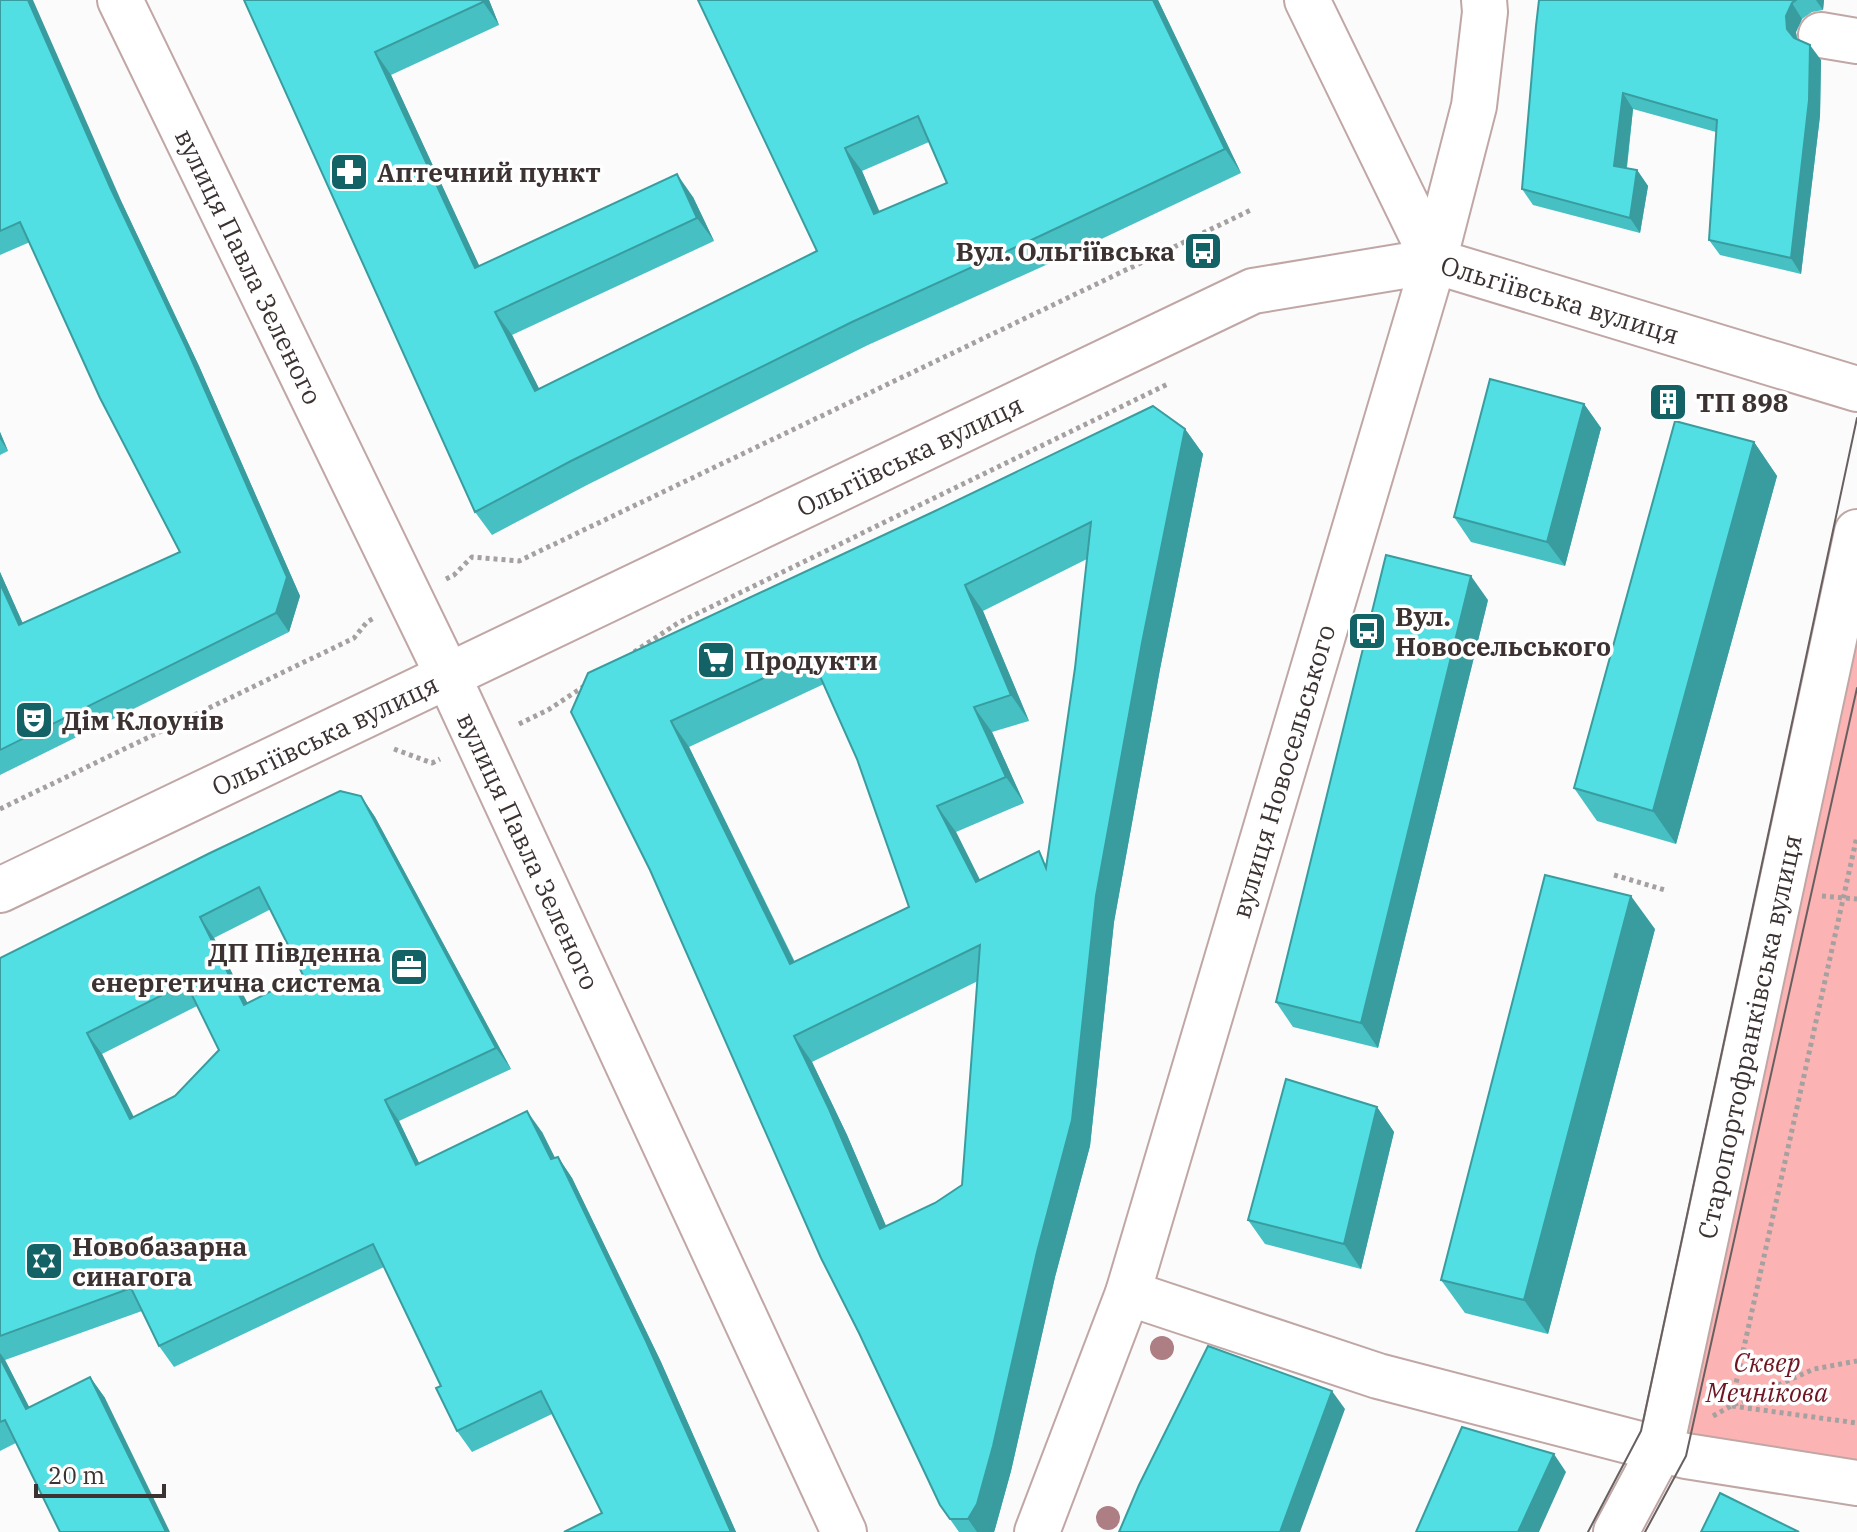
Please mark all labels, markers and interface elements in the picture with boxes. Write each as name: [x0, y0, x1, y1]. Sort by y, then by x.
street label: вулиця Павла Зеленого: [168, 123, 330, 410]
pharmacy icon: Аптечний пункт: [328, 151, 370, 193]
place label: Аптечний пункт: [377, 155, 601, 189]
bus stop icon: Вул. Ольгіївська: [1182, 230, 1224, 272]
place label: Вул. Ольгіївська: [956, 234, 1175, 268]
street label: Ольгіївська вулиця: [1437, 247, 1683, 351]
building icon: ТП 898: [1647, 381, 1689, 423]
place label: ТП 898: [1696, 385, 1788, 419]
street label: Ольгіївська вулиця: [791, 387, 1028, 524]
place label: Вул. Новосельського: [1395, 599, 1611, 663]
bus stop icon: Вул. Новосельського: [1346, 610, 1388, 652]
street label: вулиця Новосельського: [1223, 620, 1342, 922]
supermarket icon: Продукти: [695, 639, 737, 681]
place label: Продукти: [744, 643, 878, 677]
street label: Ольгіївська вулиця: [206, 666, 444, 803]
theatre icon: Дім Клоунів: [13, 699, 55, 741]
place label: Дім Клоунів: [62, 703, 224, 737]
street label: вулиця Павла Зеленого: [450, 707, 608, 995]
street label: Старопортофранківська вулиця: [1689, 831, 1809, 1242]
place label: ДП Південна енергетична система: [91, 935, 381, 999]
office icon: ДП Південна енергетична система: [388, 946, 430, 988]
place label: Новобазарна синагога: [72, 1229, 247, 1293]
synagogue icon: Новобазарна синагога: [23, 1240, 65, 1282]
park label: Сквер Мечнікова: [1705, 1345, 1828, 1409]
scale bar: [36, 1448, 164, 1498]
text: 20 m: [48, 1459, 105, 1491]

